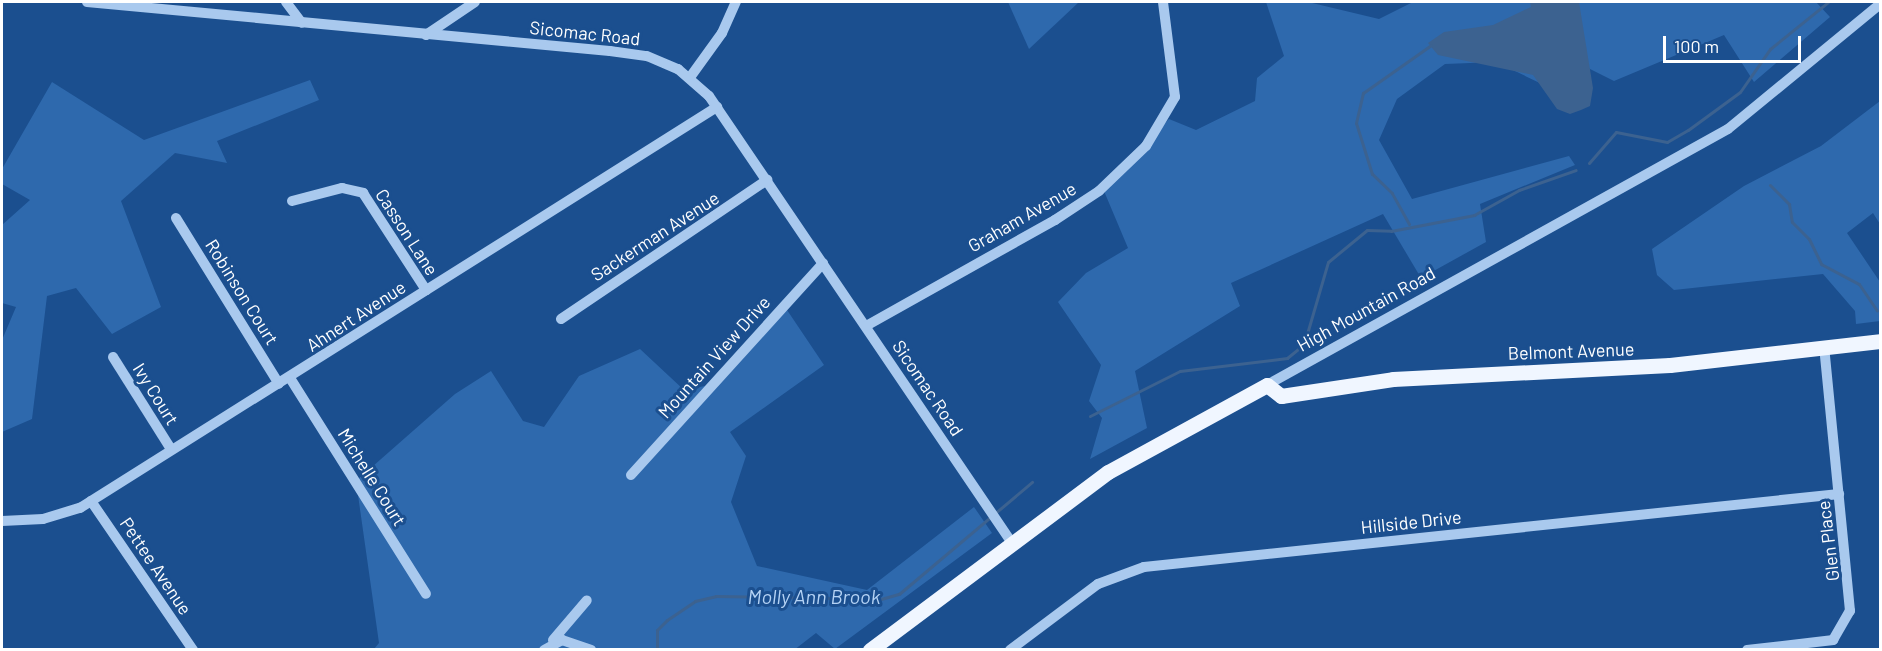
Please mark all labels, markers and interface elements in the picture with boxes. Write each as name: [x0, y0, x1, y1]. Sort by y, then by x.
street label: Sicomac Road: [529, 16, 641, 50]
scale bar: [1666, 24, 1804, 62]
text: 100 m: [1674, 35, 1719, 57]
street label: Graham Avenue: [964, 177, 1080, 257]
street label: Casson Lane: [371, 185, 443, 279]
street label: Sackerman Avenue: [587, 187, 723, 285]
street label: Robinson Court: [201, 235, 283, 349]
street label: High Mountain Road: [1293, 262, 1439, 356]
street label: Ahnert Avenue: [302, 276, 410, 356]
street label: Mountain View Drive: [653, 291, 775, 423]
street label: Sicomac Road: [888, 336, 968, 440]
street label: Belmont Avenue: [1507, 338, 1635, 364]
street label: Ivy Court: [129, 359, 183, 429]
street label: Michelle Court: [333, 424, 411, 530]
street label: Glen Place: [1812, 500, 1844, 582]
street label: Hillside Drive: [1360, 506, 1462, 538]
street label: Pettee Avenue: [116, 513, 196, 619]
water label: Molly Ann Brook: [748, 584, 880, 608]

